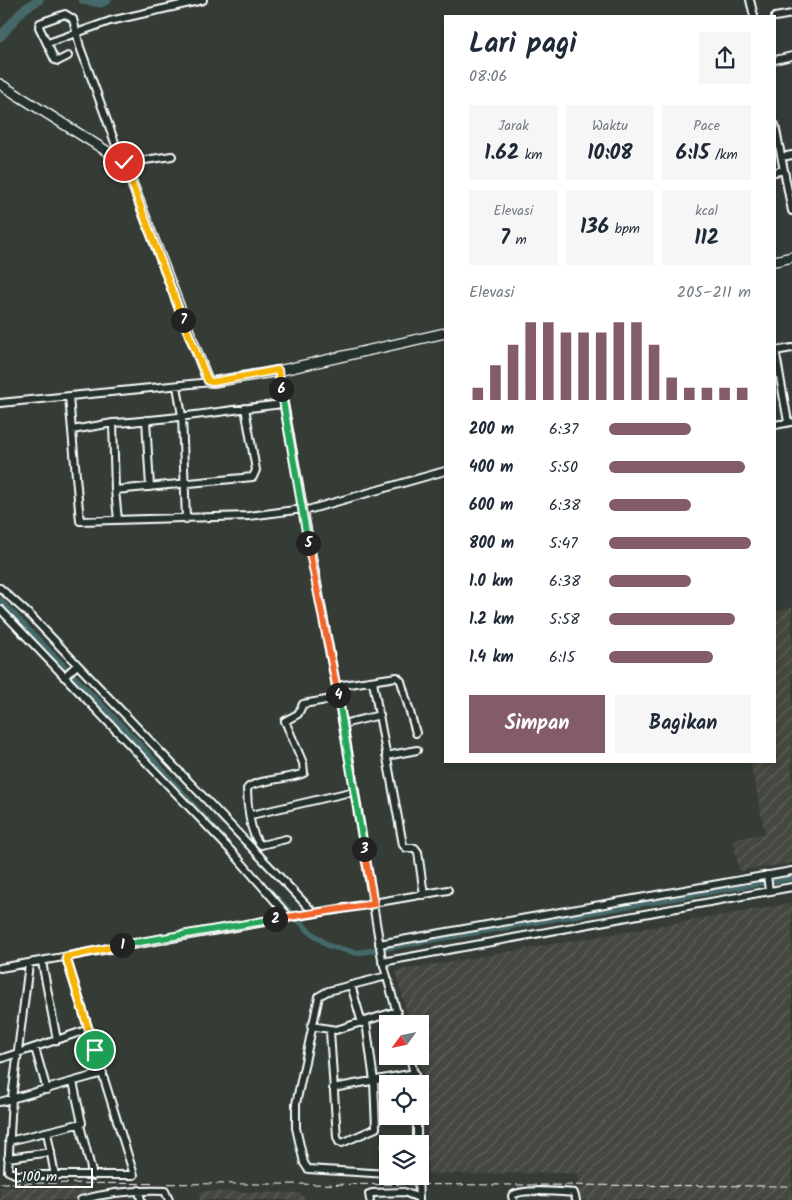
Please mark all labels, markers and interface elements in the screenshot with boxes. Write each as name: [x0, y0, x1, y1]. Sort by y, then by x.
text: Lari pagi: [469, 22, 577, 67]
button: share: [699, 32, 751, 84]
text: 08:06: [469, 64, 507, 89]
text: Jarak: [498, 115, 529, 137]
text: Waktu: [592, 115, 628, 137]
text: Pace: [693, 115, 720, 137]
text: 1.62: [484, 137, 519, 170]
text: 10:08: [587, 137, 633, 170]
text: 6:15: [676, 137, 709, 170]
pin: [103, 141, 145, 183]
text: km: [519, 144, 542, 166]
text: /km: [709, 144, 738, 166]
icon: check: [110, 148, 138, 176]
text: Elevasi: [493, 200, 533, 222]
text: kcal: [695, 200, 718, 222]
text: 136: [580, 211, 609, 244]
text: bpm: [609, 218, 640, 240]
text: 7: [500, 222, 510, 255]
text: 112: [694, 222, 719, 255]
text: m: [510, 229, 527, 251]
text: Elevasi: [469, 280, 514, 305]
text: 205–211 m: [677, 280, 751, 305]
pin: 7: [170, 308, 196, 332]
text: 7: [180, 309, 187, 331]
pin: 6: [268, 376, 294, 402]
text: 6: [278, 378, 285, 400]
text: 200 m: [469, 417, 514, 442]
text: 6:37: [549, 417, 578, 442]
text: 400 m: [469, 455, 513, 480]
text: 5:50: [549, 455, 578, 480]
text: 600 m: [469, 493, 513, 518]
text: 6:38: [549, 493, 581, 518]
pin: 5: [296, 530, 320, 556]
text: 800 m: [469, 531, 514, 556]
text: 5:47: [549, 531, 578, 556]
text: 5: [305, 532, 312, 554]
text: 1.0 km: [469, 569, 513, 594]
text: 6:38: [549, 569, 581, 594]
text: 1.2 km: [469, 607, 514, 632]
text: 5:58: [549, 607, 580, 632]
text: 1.4 km: [469, 645, 514, 670]
text: 6:15: [549, 645, 575, 670]
pin: 4: [326, 682, 350, 708]
text: 4: [335, 684, 342, 706]
button: Simpan: [469, 695, 605, 753]
button: Bagikan: [615, 695, 751, 753]
pin: 3: [352, 836, 376, 862]
text: 3: [361, 838, 368, 860]
pin: 2: [262, 906, 288, 932]
text: 2: [271, 908, 280, 930]
pin: 1: [110, 932, 134, 958]
text: 1: [120, 934, 125, 956]
north arrow: [379, 1015, 429, 1065]
map controls: [379, 1015, 429, 1185]
pin: [74, 1029, 116, 1071]
icon: arrive: [81, 1036, 109, 1064]
button: locate: [379, 1075, 429, 1125]
button: layers: [379, 1135, 429, 1185]
scale bar: [15, 1165, 92, 1188]
text: 100 m: [22, 1166, 57, 1188]

